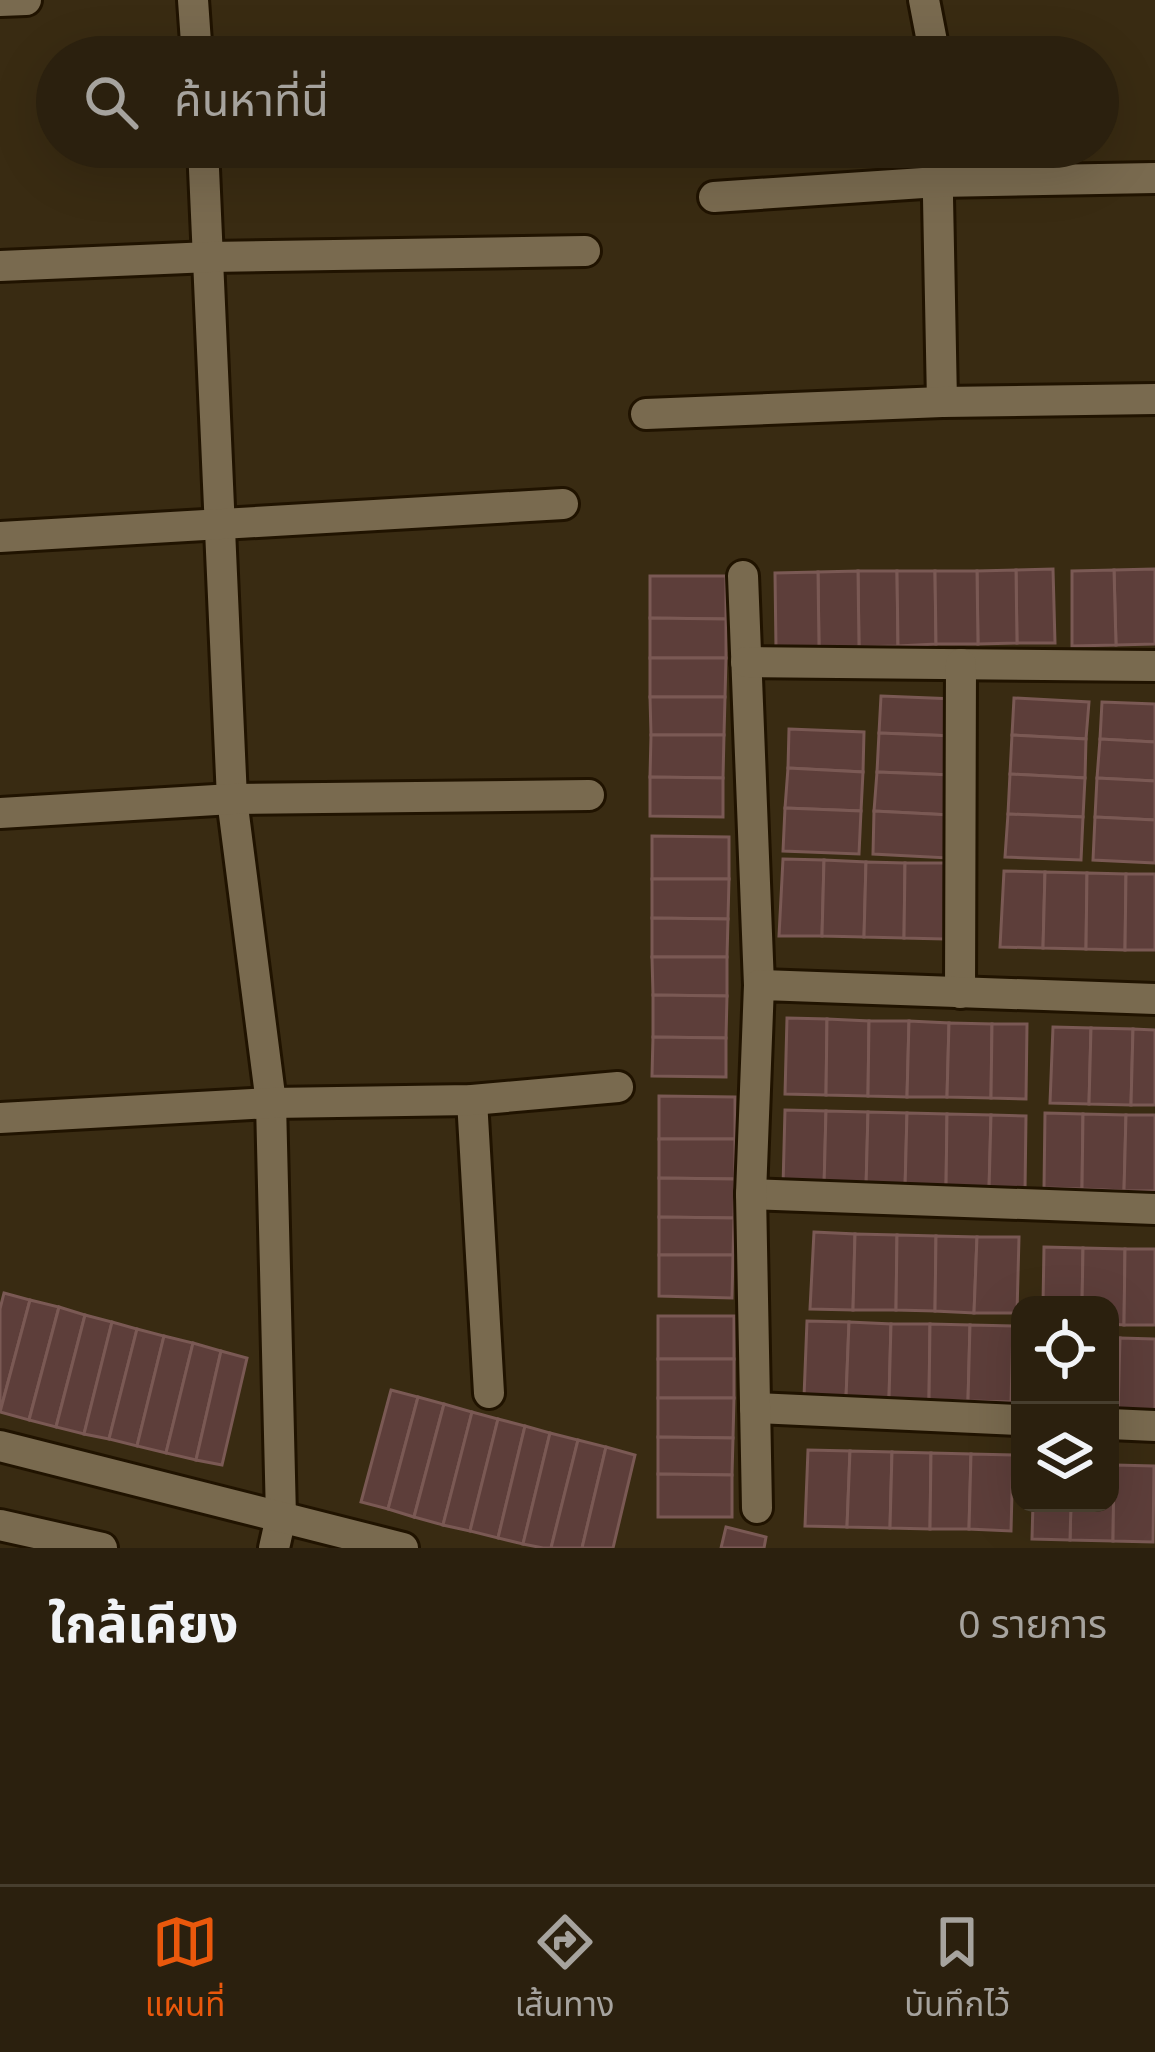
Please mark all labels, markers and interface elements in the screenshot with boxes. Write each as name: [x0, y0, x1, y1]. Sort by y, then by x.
search box: [36, 36, 1119, 168]
text: ค้นหาที่นี่: [174, 68, 329, 129]
icon: search: [78, 69, 144, 135]
map controls: [1011, 1296, 1119, 1512]
button: locate: [1011, 1296, 1119, 1404]
button: layers: [1011, 1404, 1119, 1512]
text: ใกล้เคียง: [48, 1587, 238, 1657]
text: 0 รายการ: [958, 1596, 1107, 1649]
tab: แผนที่: [145, 1909, 225, 2031]
tab: เส้นทาง: [515, 1909, 615, 2031]
tab: บันทึกไว้: [904, 1909, 1010, 2031]

